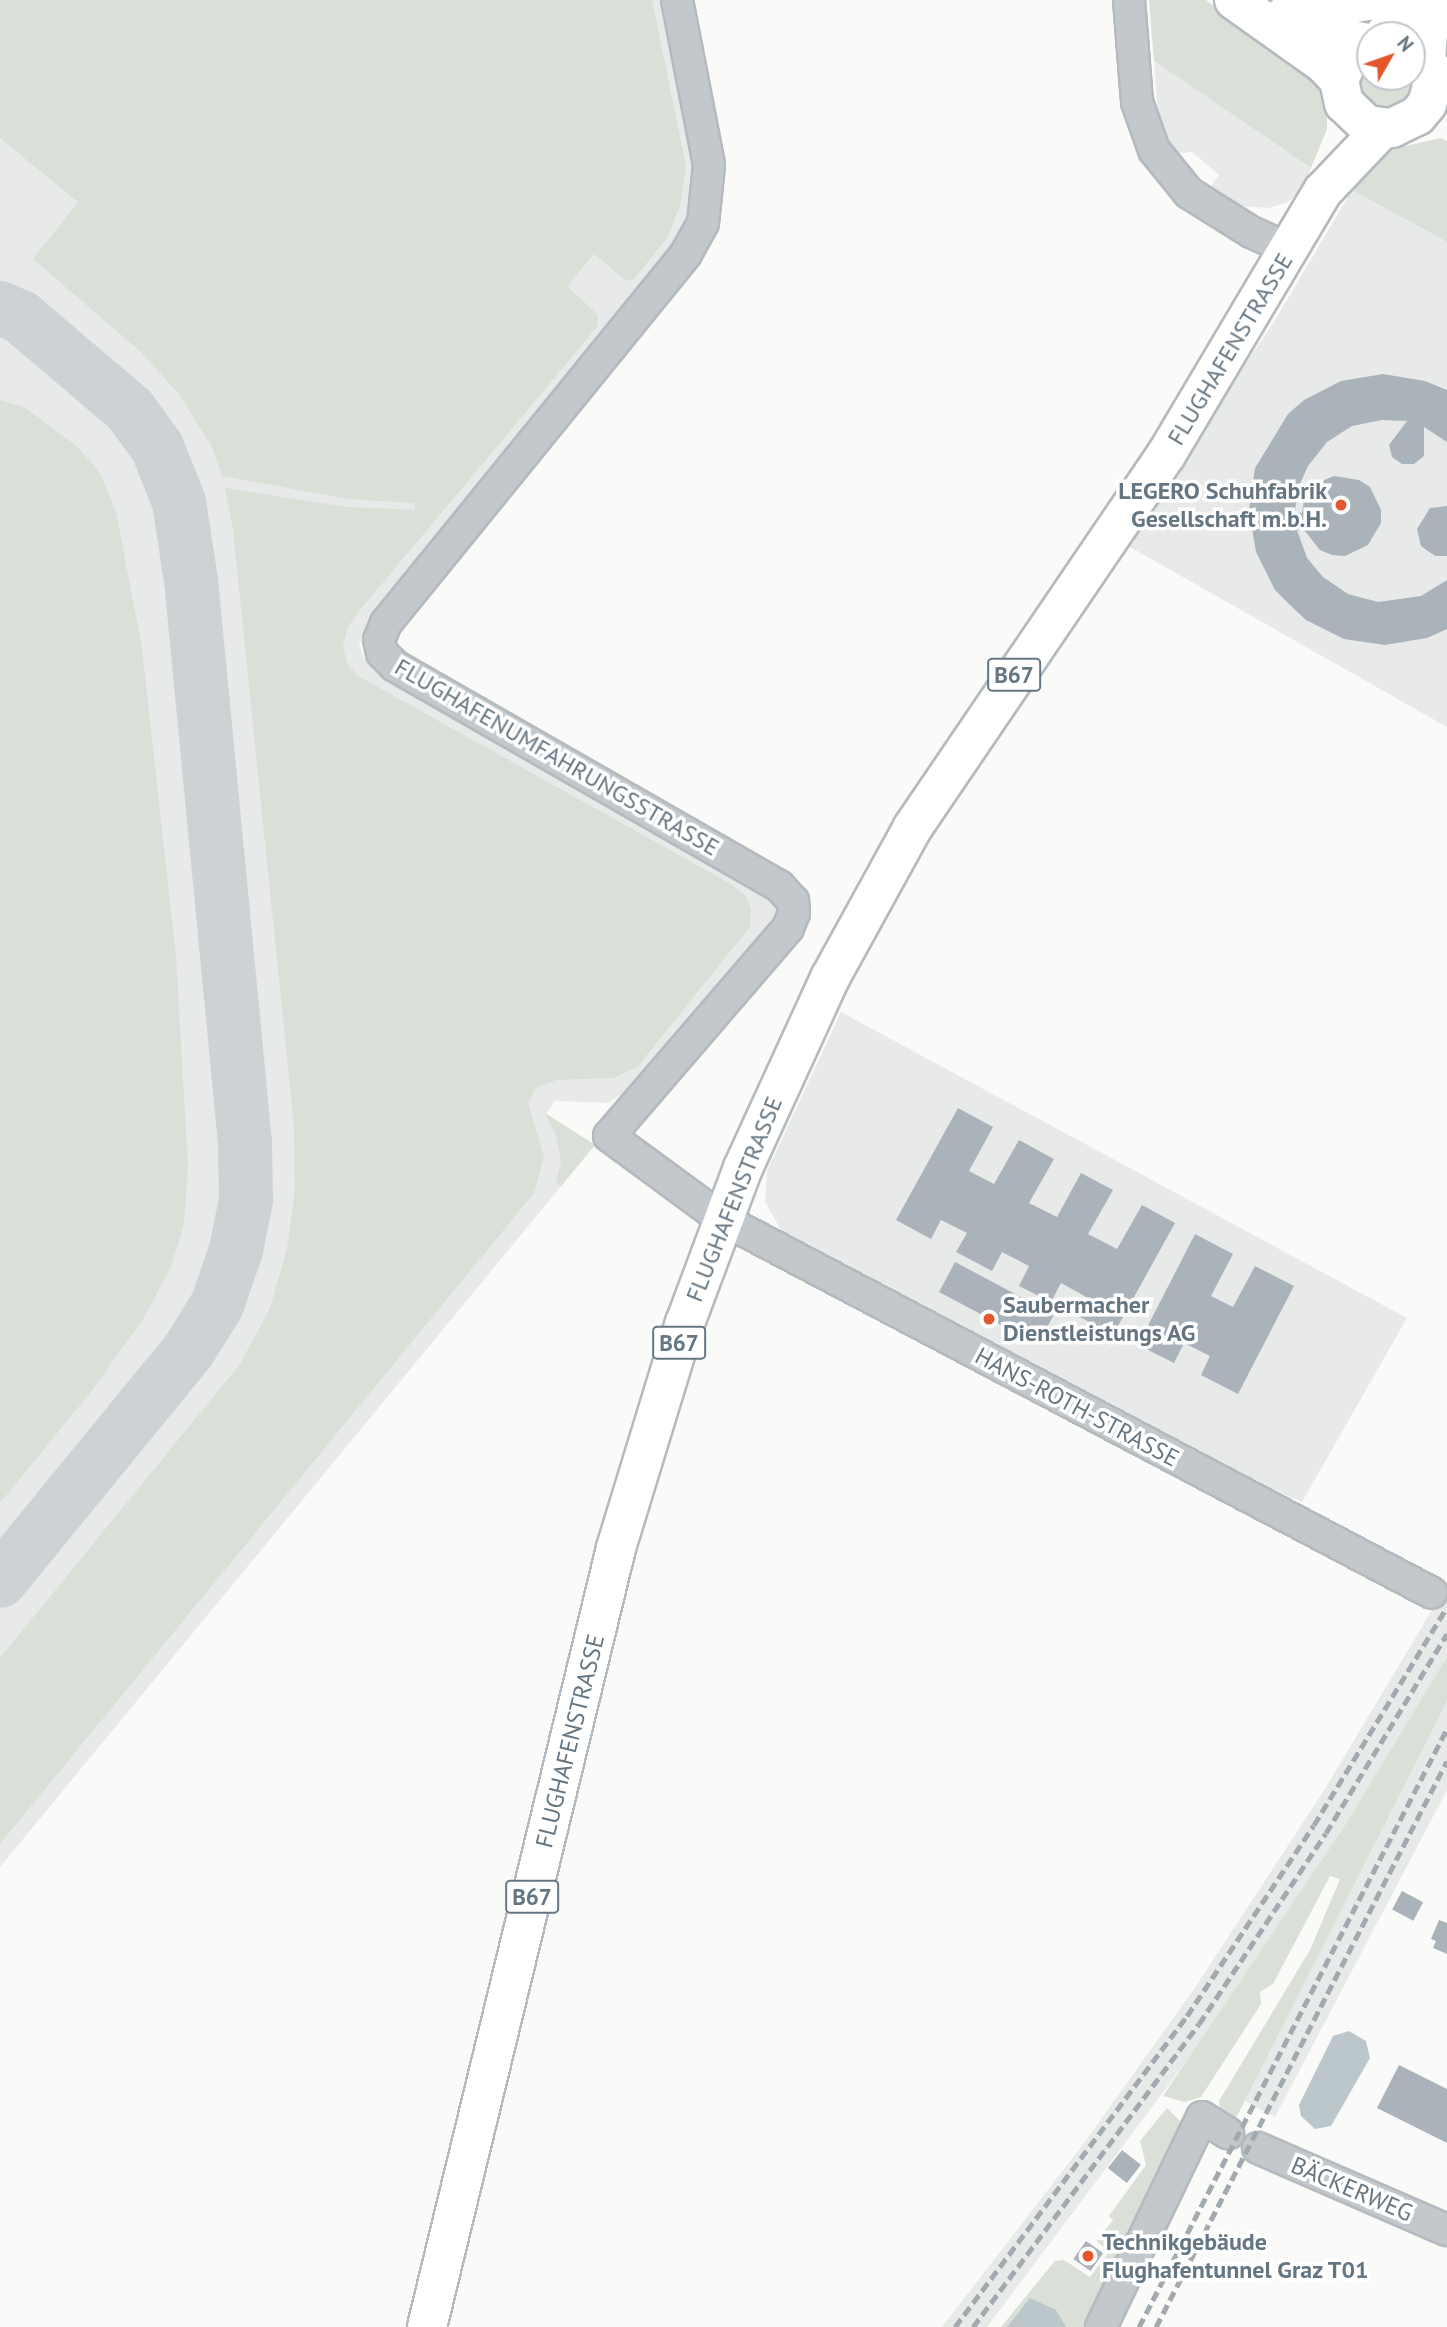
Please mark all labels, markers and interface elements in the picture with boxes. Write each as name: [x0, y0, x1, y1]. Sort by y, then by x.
north arrow: [1356, 21, 1426, 91]
text: N: [1392, 31, 1419, 56]
street label: FLUGHAFENSTRASSE: [1161, 248, 1299, 450]
place label: LEGERO Schuhfabrik Gesellschaft m.b.H.: [1118, 477, 1327, 533]
marker: LEGERO Schuhfabrik Gesellschaft m.b.H.: [1333, 497, 1349, 513]
street label: FLUGHAFENUMFAHRUNGSSTRASSE: [390, 652, 724, 862]
road number: B67: [986, 656, 1042, 694]
street label: FLUGHAFENSTRASSE: [680, 1092, 788, 1306]
place label: Saubermacher Dienstleistungs AG: [1003, 1291, 1196, 1347]
marker: Saubermacher Dienstleistungs AG: [981, 1311, 997, 1327]
road number: B67: [651, 1324, 707, 1362]
street label: HANS-ROTH-STRASSE: [970, 1341, 1184, 1473]
street label: FLUGHAFENSTRASSE: [530, 1631, 610, 1851]
road number: B67: [504, 1878, 560, 1916]
street label: BÄCKERWEG: [1287, 2150, 1417, 2228]
place label: Technikgebäude Flughafentunnel Graz T01: [1102, 2228, 1370, 2284]
marker: Technikgebäude Flughafentunnel Graz T01: [1080, 2248, 1096, 2264]

